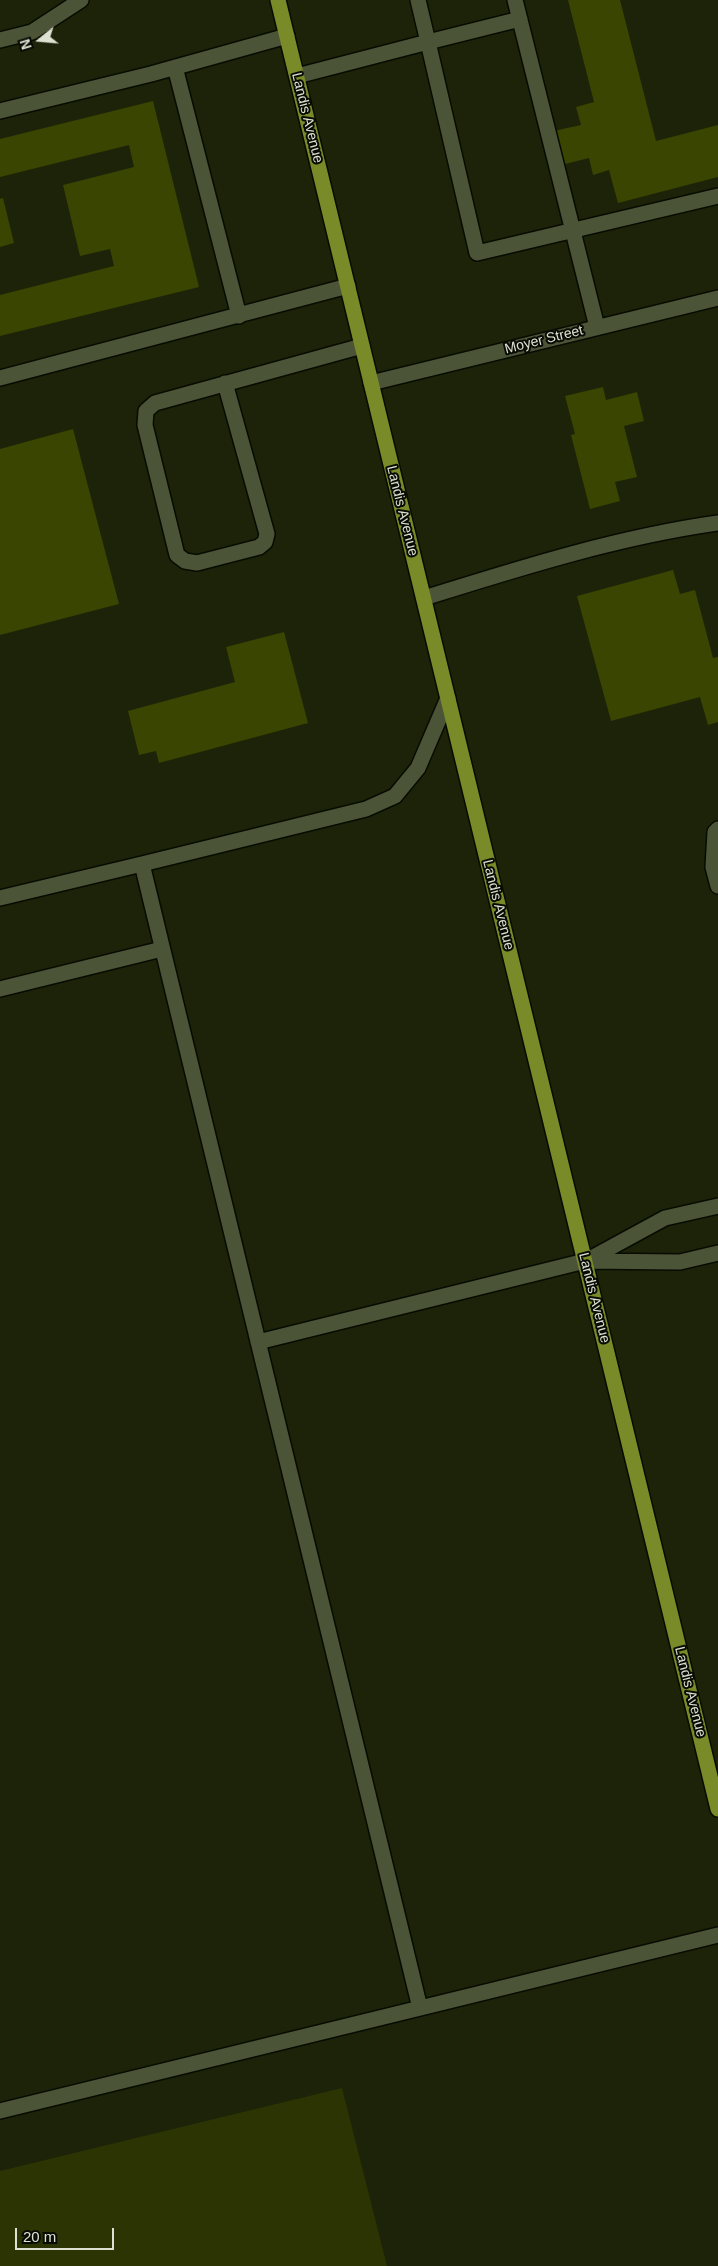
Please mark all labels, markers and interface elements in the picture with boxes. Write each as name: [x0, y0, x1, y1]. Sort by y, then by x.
north arrow: [15, 15, 65, 65]
text: N: [17, 37, 35, 52]
street label: Landis Avenue: [288, 71, 326, 165]
street label: Moyer Street: [503, 322, 585, 358]
street label: Landis Avenue: [383, 464, 421, 558]
street label: Landis Avenue: [479, 858, 517, 952]
street label: Landis Avenue: [575, 1251, 613, 1345]
street label: Landis Avenue: [671, 1645, 709, 1739]
scale bar: [18, 2218, 116, 2250]
text: 20 m: [23, 2228, 56, 2245]

